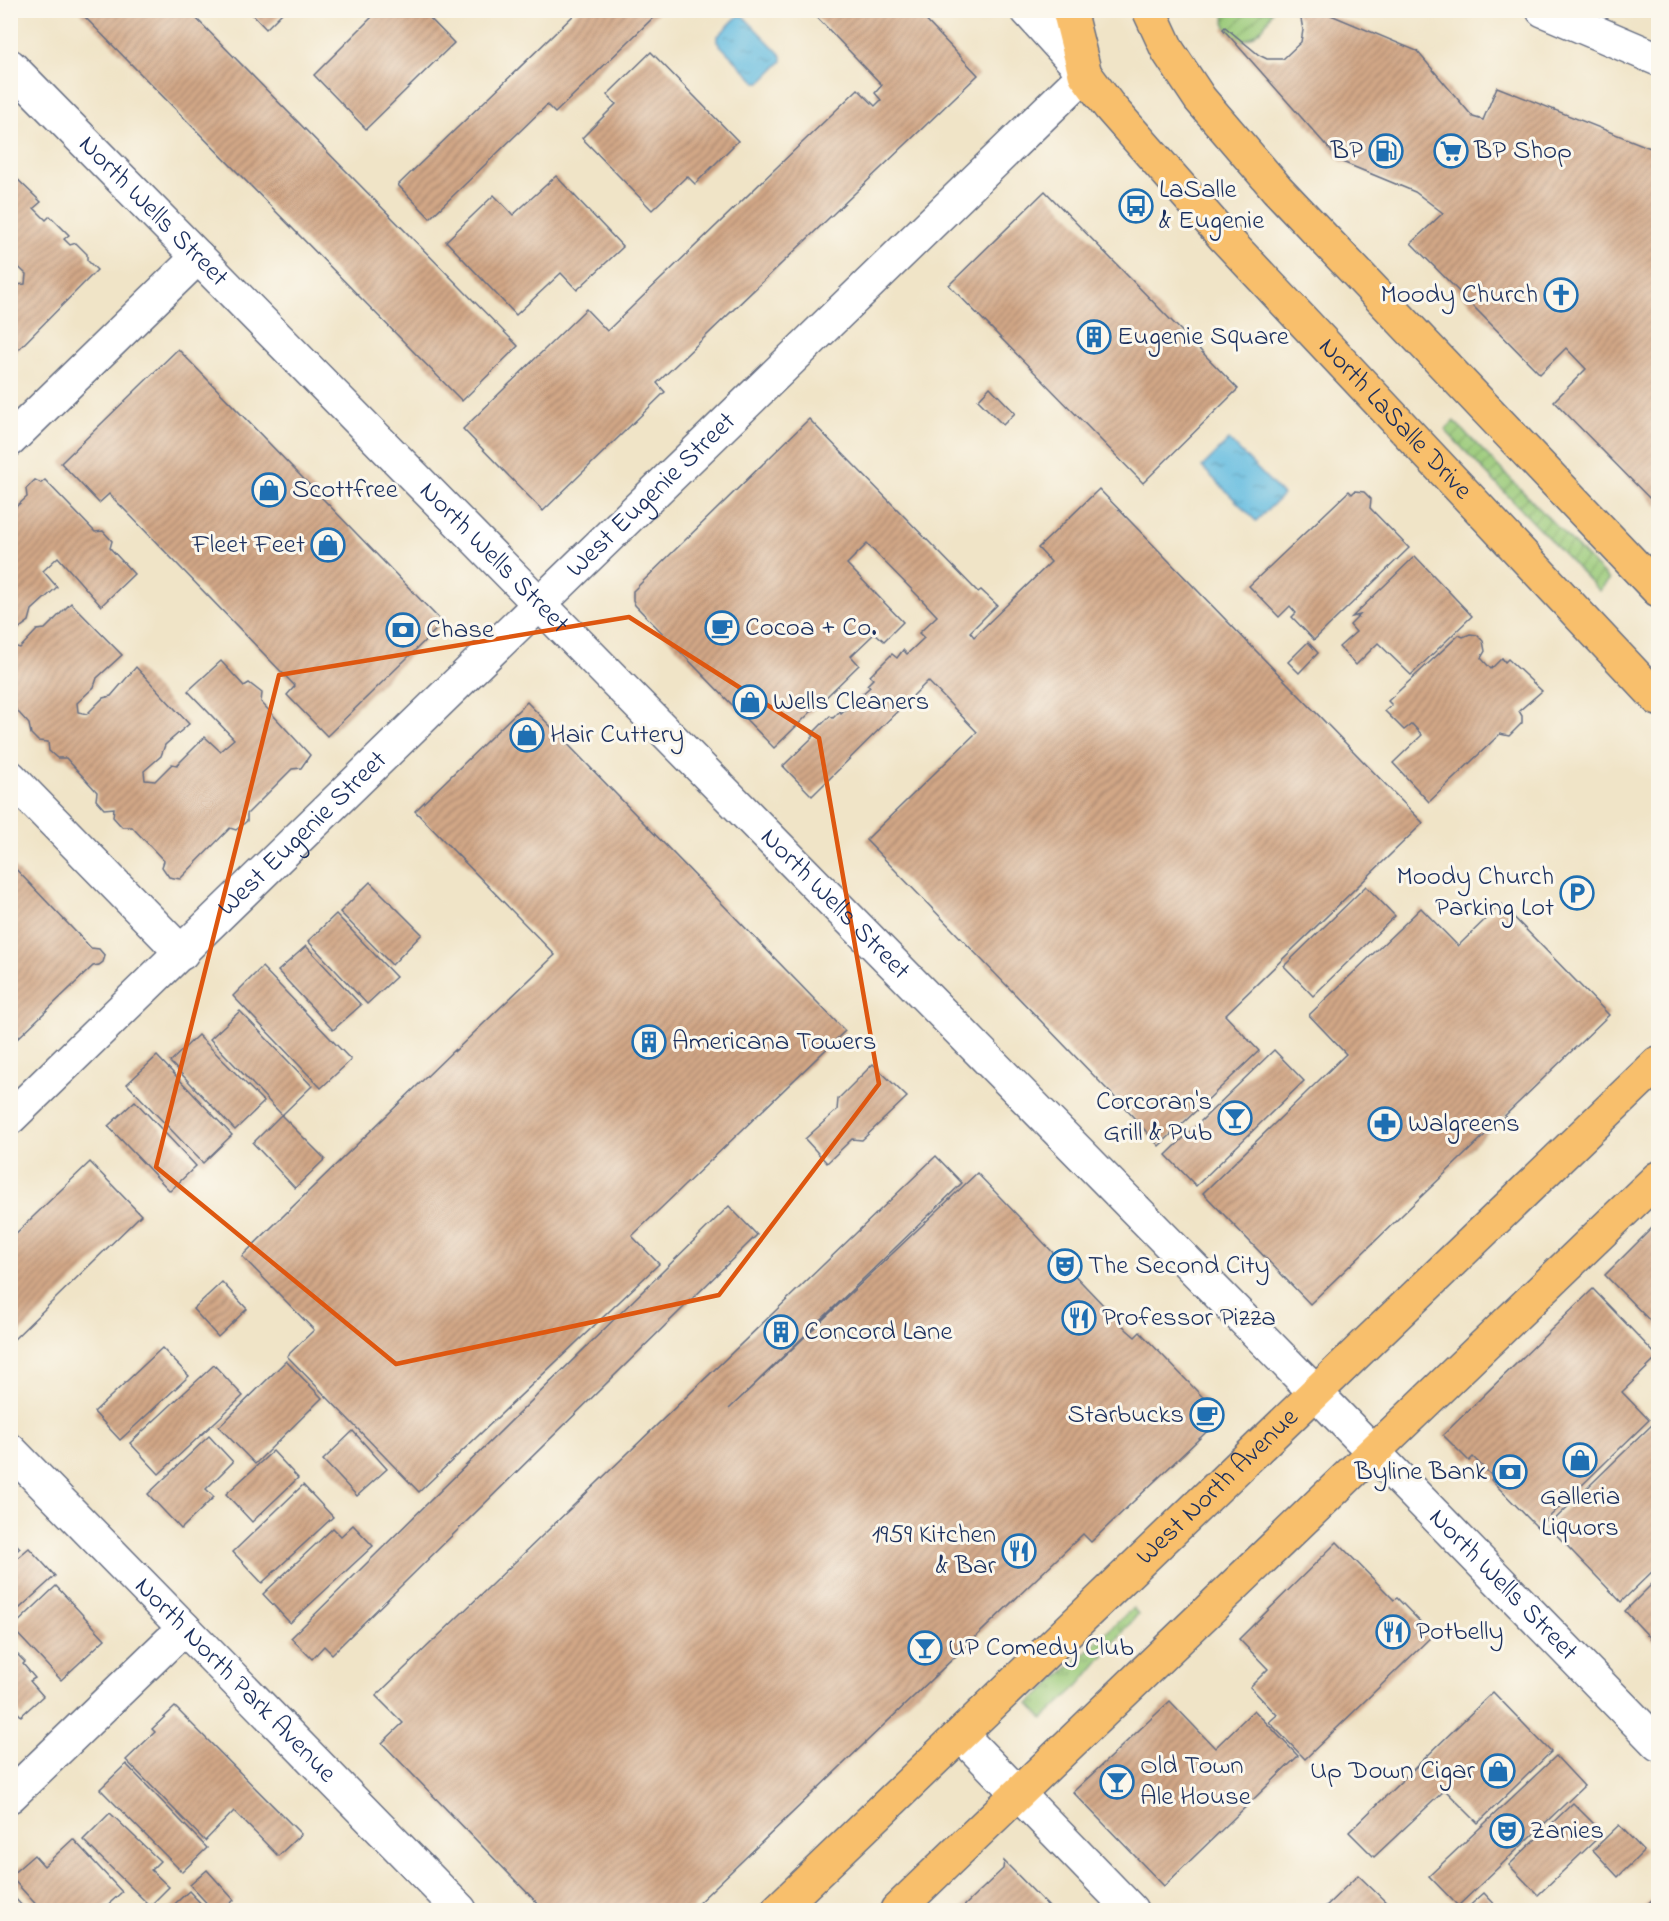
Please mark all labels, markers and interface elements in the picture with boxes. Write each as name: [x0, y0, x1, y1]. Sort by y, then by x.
street label: North Wells Street: [69, 126, 237, 296]
place label: BP: [1330, 132, 1363, 171]
place label: BP Shop: [1473, 132, 1572, 171]
fuel station icon: BP: [1368, 133, 1404, 169]
supermarket icon: BP Shop: [1433, 133, 1469, 169]
place label: LaSalle & Eugenie: [1159, 171, 1265, 241]
bus stop icon: LaSalle & Eugenie: [1118, 188, 1154, 224]
place label: Moody Church: [1380, 276, 1538, 315]
church icon: Moody Church: [1543, 277, 1579, 313]
place label: Eugenie Square: [1117, 318, 1290, 357]
building icon: Eugenie Square: [1076, 319, 1112, 355]
street label: North LaSalle Drive: [1309, 329, 1482, 510]
street label: West Eugenie Street: [557, 403, 745, 587]
place label: Scottfree: [292, 471, 399, 510]
shop icon: Scottfree: [251, 472, 287, 508]
street label: North Wells Street: [410, 473, 578, 643]
place label: Fleet Feet: [191, 526, 305, 565]
shop icon: Fleet Feet: [310, 527, 346, 563]
place label: Cocoa + Co.: [745, 609, 877, 648]
cafe icon: Cocoa + Co.: [704, 610, 740, 646]
place label: Chase: [426, 611, 495, 650]
bank icon: Chase: [385, 612, 421, 648]
place label: Wells Cleaners: [773, 683, 929, 722]
shop icon: Wells Cleaners: [732, 684, 768, 720]
place label: Hair Cuttery: [550, 716, 684, 755]
shop icon: Hair Cuttery: [509, 717, 545, 753]
street label: West Eugenie Street: [209, 742, 397, 926]
street label: North Wells Street: [751, 819, 919, 989]
place label: Moody Church Parking Lot: [1396, 858, 1554, 928]
parking icon: Moody Church Parking Lot: [1559, 875, 1595, 911]
place label: Americana Towers: [672, 1023, 876, 1062]
building icon: Americana Towers: [631, 1024, 667, 1060]
place label: Corcoran's Grill & Pub: [1096, 1083, 1212, 1153]
bar icon: Corcoran's Grill & Pub: [1217, 1100, 1253, 1136]
place label: Walgreens: [1408, 1105, 1520, 1144]
pharmacy icon: Walgreens: [1367, 1106, 1403, 1142]
place label: The Second City: [1088, 1247, 1270, 1286]
theatre icon: The Second City: [1047, 1248, 1083, 1284]
place label: Professor Pizza: [1102, 1299, 1276, 1338]
restaurant icon: Professor Pizza: [1061, 1300, 1097, 1336]
place label: Concord Lane: [804, 1313, 953, 1352]
building icon: Concord Lane: [763, 1314, 799, 1350]
place label: Starbucks: [1067, 1396, 1184, 1435]
cafe icon: Starbucks: [1189, 1397, 1225, 1433]
street label: West North Avenue: [1127, 1399, 1308, 1575]
shop icon: Galleria Liquors: [1562, 1442, 1598, 1478]
place label: Byline Bank: [1353, 1453, 1487, 1492]
bank icon: Byline Bank: [1492, 1454, 1528, 1490]
place label: Galleria Liquors: [1540, 1478, 1620, 1548]
street label: North Wells Street: [1419, 1500, 1587, 1670]
place label: 1959 Kitchen & Bar: [872, 1516, 997, 1586]
restaurant icon: 1959 Kitchen & Bar: [1001, 1533, 1037, 1569]
street label: North North Park Avenue: [125, 1568, 346, 1793]
place label: Potbelly: [1416, 1613, 1504, 1652]
restaurant icon: Potbelly: [1375, 1614, 1411, 1650]
place label: UP Comedy Club: [948, 1629, 1134, 1668]
bar icon: UP Comedy Club: [907, 1630, 943, 1666]
place label: Old Town Ale House: [1140, 1747, 1252, 1817]
place label: Up Down Cigar: [1310, 1752, 1476, 1791]
shop icon: Up Down Cigar: [1480, 1753, 1516, 1789]
bar icon: Old Town Ale House: [1099, 1764, 1135, 1800]
place label: Zanies: [1530, 1812, 1604, 1851]
theatre icon: Zanies: [1489, 1813, 1525, 1849]

